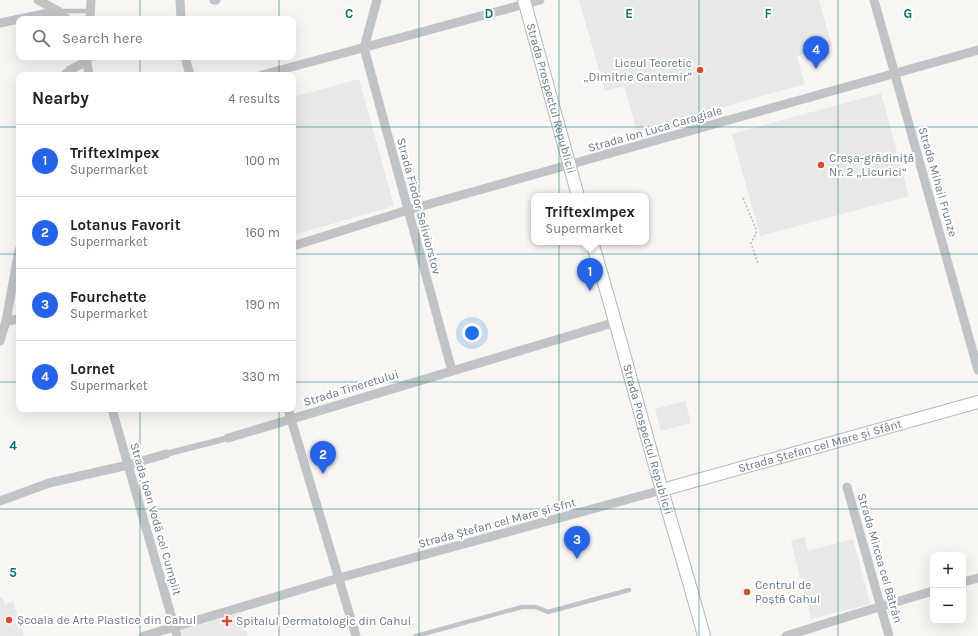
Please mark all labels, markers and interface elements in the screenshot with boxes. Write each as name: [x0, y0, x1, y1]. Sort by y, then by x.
text: C: [345, 6, 353, 21]
text: D: [485, 6, 494, 21]
text: E: [625, 6, 633, 21]
text: F: [764, 6, 772, 21]
text: G: [904, 6, 912, 21]
search box: [16, 16, 296, 60]
street label: Strada Prospectul Republicii: [524, 21, 579, 175]
icon: search: [30, 27, 52, 49]
text: Search here: [62, 29, 143, 47]
pin: 4: [803, 36, 829, 69]
place label: Liceul Teoretic „Dimitrie Cantemir”: [583, 56, 692, 84]
marker: Liceul Teoretic „Dimitrie Cantemir”: [695, 65, 705, 75]
text: Nearby: [32, 88, 89, 108]
text: 4 results: [228, 91, 280, 106]
street label: Strada Ion Luca Caragiale: [586, 103, 724, 155]
street label: Strada Mihail Frunze: [916, 125, 960, 239]
street label: Strada Fiodor Seliviorstov: [394, 136, 444, 276]
text: TriftexImpex: [70, 144, 159, 162]
place label: Creșa-grădiniță Nr. 2 „Licurici“: [829, 151, 914, 179]
text: 1: [43, 153, 47, 168]
text: 100 m: [245, 153, 280, 168]
marker: Creșa-grădiniță Nr. 2 „Licurici“: [816, 160, 826, 170]
text: Supermarket: [70, 162, 148, 177]
popup: [531, 193, 649, 245]
text: TriftexImpex: [545, 203, 635, 221]
text: Lotanus Favorit: [70, 216, 181, 234]
text: Supermarket: [545, 221, 623, 236]
text: 2: [41, 225, 49, 240]
text: 160 m: [245, 225, 280, 240]
text: Supermarket: [70, 234, 148, 249]
pin: 1: [577, 258, 603, 291]
text: Fourchette: [70, 288, 147, 306]
text: 3: [41, 297, 49, 312]
text: 190 m: [245, 297, 280, 312]
text: Supermarket: [70, 306, 148, 321]
your location: [462, 323, 482, 343]
text: Lornet: [70, 360, 115, 378]
street label: Strada Prospectul Republicii: [620, 362, 676, 516]
street label: Strada Tineretului: [302, 367, 400, 409]
text: 4: [41, 369, 49, 384]
text: 330 m: [242, 369, 280, 384]
text: Supermarket: [70, 378, 148, 393]
street label: Strada Ștefan cel Mare și Sfânt: [737, 416, 904, 475]
text: 4: [9, 438, 17, 453]
street label: Strada Ioan Vodă cel Cumplit: [127, 441, 185, 597]
pin: 2: [310, 441, 336, 474]
street label: Strada Mircea cel Bătrân: [855, 491, 905, 625]
street label: Strada Ștefan cel Mare și Sfnt: [417, 495, 578, 551]
pin: 3: [564, 526, 590, 559]
map controls: [930, 552, 966, 624]
button: +: [930, 552, 966, 588]
text: 5: [9, 565, 17, 580]
place label: Centrul de Poștă Cahul: [755, 578, 820, 606]
marker: Centrul de Poștă Cahul: [742, 587, 752, 597]
button: −: [930, 588, 966, 624]
place label: Școala de Arte Plastice din Cahul: [17, 613, 196, 627]
place label: Spitalul Dermatologic din Cahul: [236, 614, 411, 628]
marker: Școala de Arte Plastice din Cahul: [4, 615, 14, 625]
marker: Spitalul Dermatologic din Cahul: [221, 615, 233, 627]

